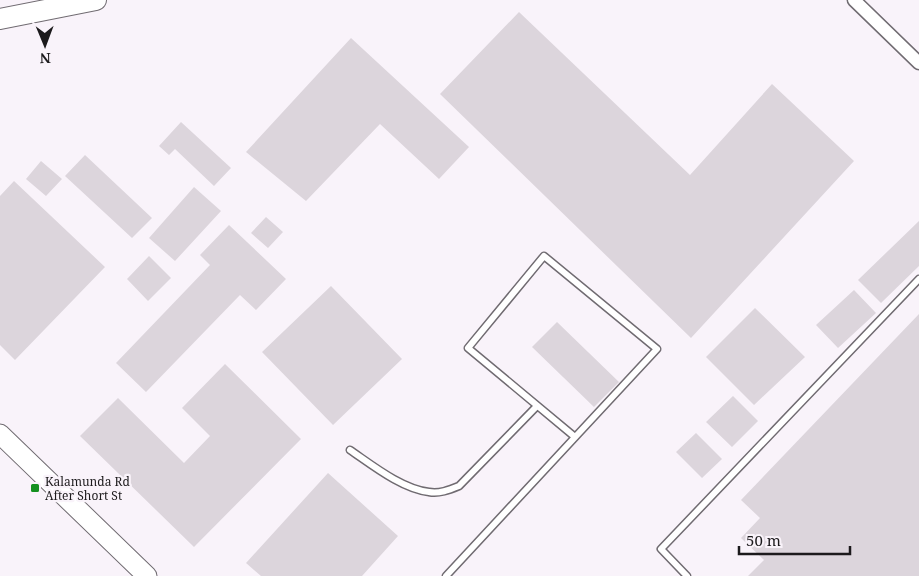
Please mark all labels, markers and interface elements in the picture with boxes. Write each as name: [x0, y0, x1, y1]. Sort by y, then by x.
north arrow: [20, 20, 70, 70]
text: N: [40, 49, 51, 68]
place label: Kalamunda Rd After Short St: [45, 473, 130, 504]
marker: Kalamunda Rd After Short St: [29, 482, 41, 494]
scale bar: [739, 524, 850, 556]
text: 50 m: [746, 530, 781, 550]

